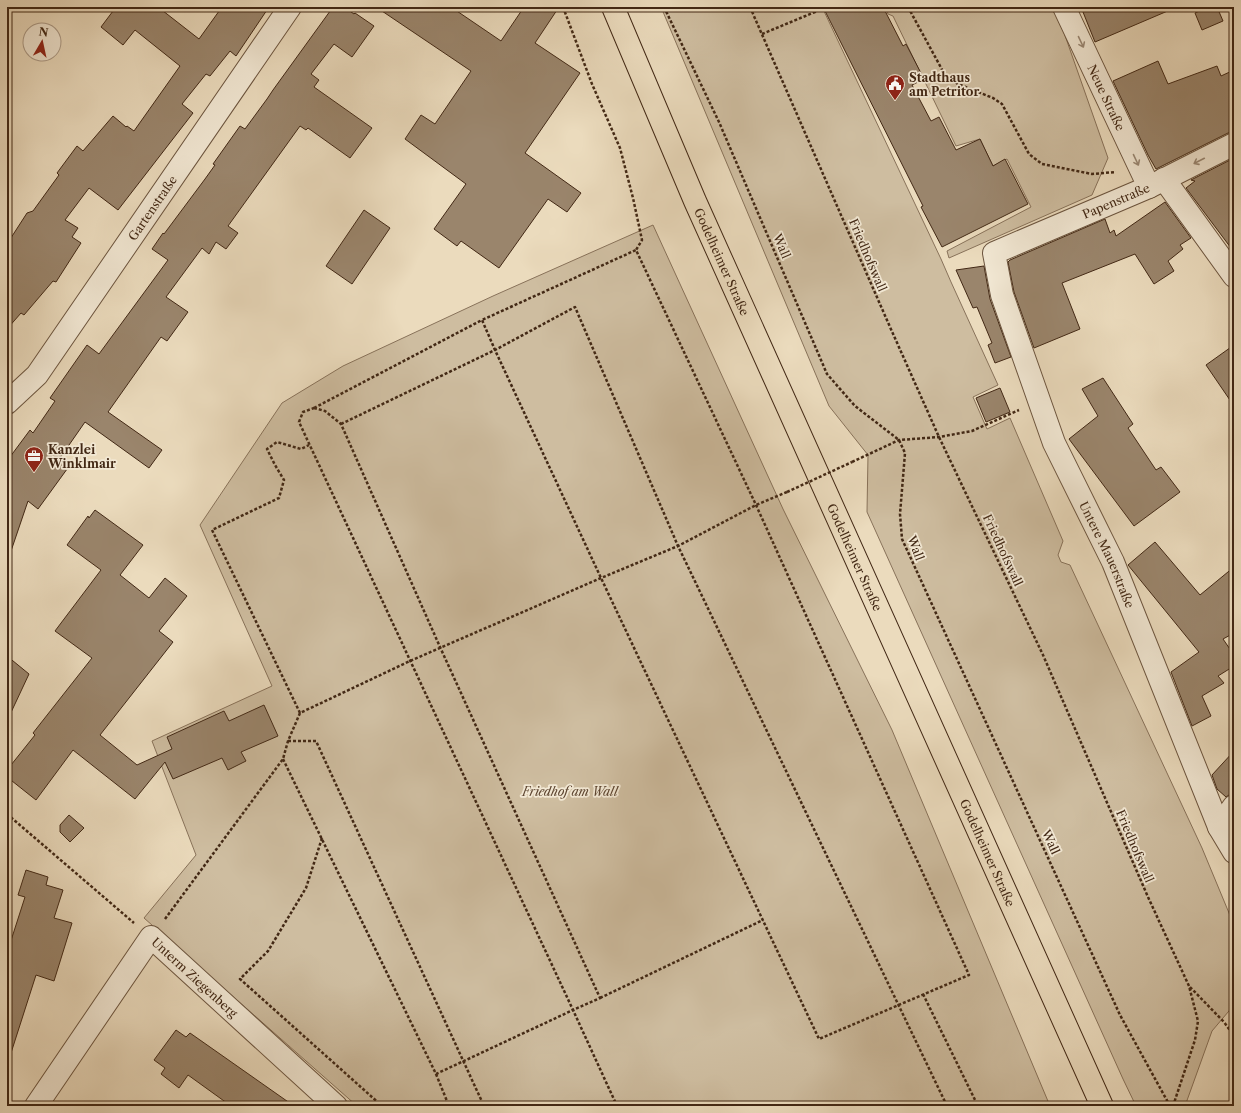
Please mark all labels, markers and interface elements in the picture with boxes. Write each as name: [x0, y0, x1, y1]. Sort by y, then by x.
north arrow: [22, 22, 62, 62]
text: N: [38, 24, 50, 40]
one-way arrow: [1078, 36, 1085, 48]
street label: Neue Straße: [1085, 62, 1129, 133]
place label: Stadthaus am Petritor: [909, 70, 979, 99]
public building icon: Stadthaus am Petritor: [884, 73, 906, 101]
one-way arrow: [1133, 154, 1140, 166]
one-way arrow: [1193, 158, 1205, 166]
street label: Gartenstraße: [124, 172, 180, 243]
street label: Papenstraße: [1080, 180, 1152, 222]
street label: Godelheimer Straße: [692, 205, 753, 318]
street label: Friedhofswall: [846, 216, 890, 294]
street label: Wall: [770, 230, 794, 261]
place label: Kanzlei Winklmair: [47, 442, 116, 471]
office icon: Kanzlei Winklmair: [23, 445, 45, 473]
street label: Untere Mauerstraße: [1077, 499, 1138, 610]
street label: Godelheimer Straße: [824, 501, 886, 613]
street label: Friedhofswall: [980, 512, 1026, 589]
street label: Wall: [904, 532, 928, 563]
park label: Friedhof am Wall: [521, 784, 619, 799]
street label: Godelheimer Straße: [957, 796, 1019, 909]
street label: Friedhofswall: [1113, 807, 1157, 885]
street label: Wall: [1038, 826, 1063, 857]
street label: Unterm Ziegenberg: [149, 934, 242, 1021]

